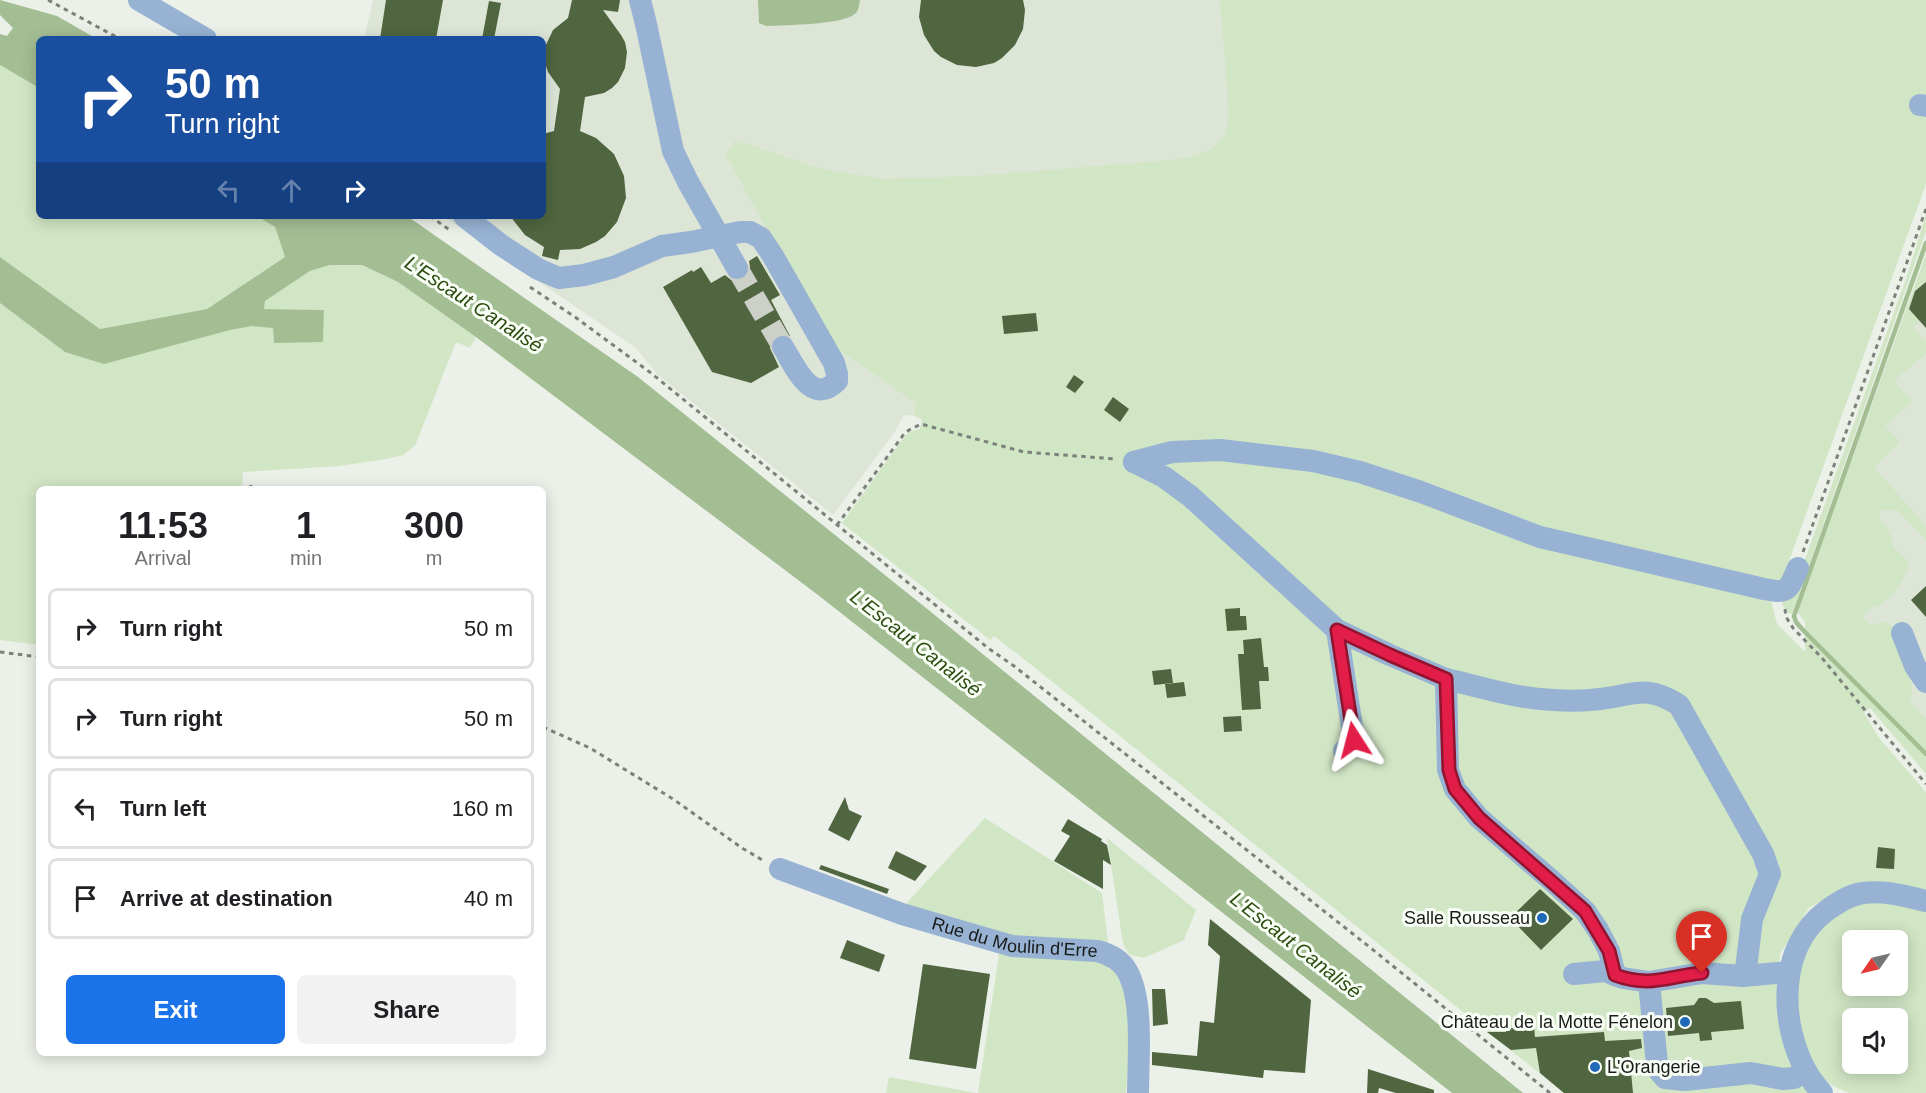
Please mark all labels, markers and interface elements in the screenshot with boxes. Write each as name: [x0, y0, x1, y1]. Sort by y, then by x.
icon: right: [66, 60, 144, 138]
text: 50 m: [165, 60, 261, 107]
text: Turn right: [165, 109, 280, 139]
icon: left: [212, 174, 245, 207]
icon: ahead: [275, 174, 308, 207]
icon: right: [338, 174, 371, 207]
water label: L'Escaut Canalisé: [401, 251, 547, 357]
text: 11:53: [118, 505, 208, 546]
text: 1: [296, 505, 316, 546]
text: 300: [404, 505, 464, 546]
text: Arrival: [135, 547, 191, 569]
text: min: [290, 547, 322, 569]
text: m: [426, 547, 442, 569]
water label: L'Escaut Canalisé: [846, 585, 986, 701]
icon: right: [69, 612, 102, 645]
text: Turn right: [120, 616, 222, 641]
text: 50 m: [464, 616, 513, 641]
icon: right: [69, 702, 102, 735]
text: Turn right: [120, 706, 222, 731]
text: 50 m: [464, 706, 513, 731]
position arrow: [1322, 708, 1386, 772]
icon: left: [69, 792, 102, 825]
text: Turn left: [120, 796, 206, 821]
text: 160 m: [452, 796, 513, 821]
icon: arrive: [69, 882, 102, 915]
text: Arrive at destination: [120, 886, 333, 911]
text: 40 m: [464, 886, 513, 911]
water label: L'Escaut Canalisé: [1226, 887, 1366, 1003]
place label: Salle Rousseau: [1404, 908, 1530, 928]
marker: Salle Rousseau: [1535, 911, 1549, 925]
pin: [1676, 911, 1727, 973]
street label: Rue du Moulin d'Erre: [930, 913, 1098, 961]
icon: arrive: [1685, 920, 1718, 953]
north arrow: [1842, 930, 1908, 996]
map controls: [1842, 930, 1908, 1074]
button: Exit: [66, 975, 285, 1044]
button: Share: [297, 975, 516, 1044]
button: sound: [1842, 1008, 1908, 1074]
place label: Château de la Motte Fénelon: [1441, 1012, 1673, 1032]
marker: Château de la Motte Fénelon: [1678, 1015, 1692, 1029]
place label: L'Orangerie: [1607, 1057, 1701, 1077]
marker: L'Orangerie: [1588, 1060, 1602, 1074]

